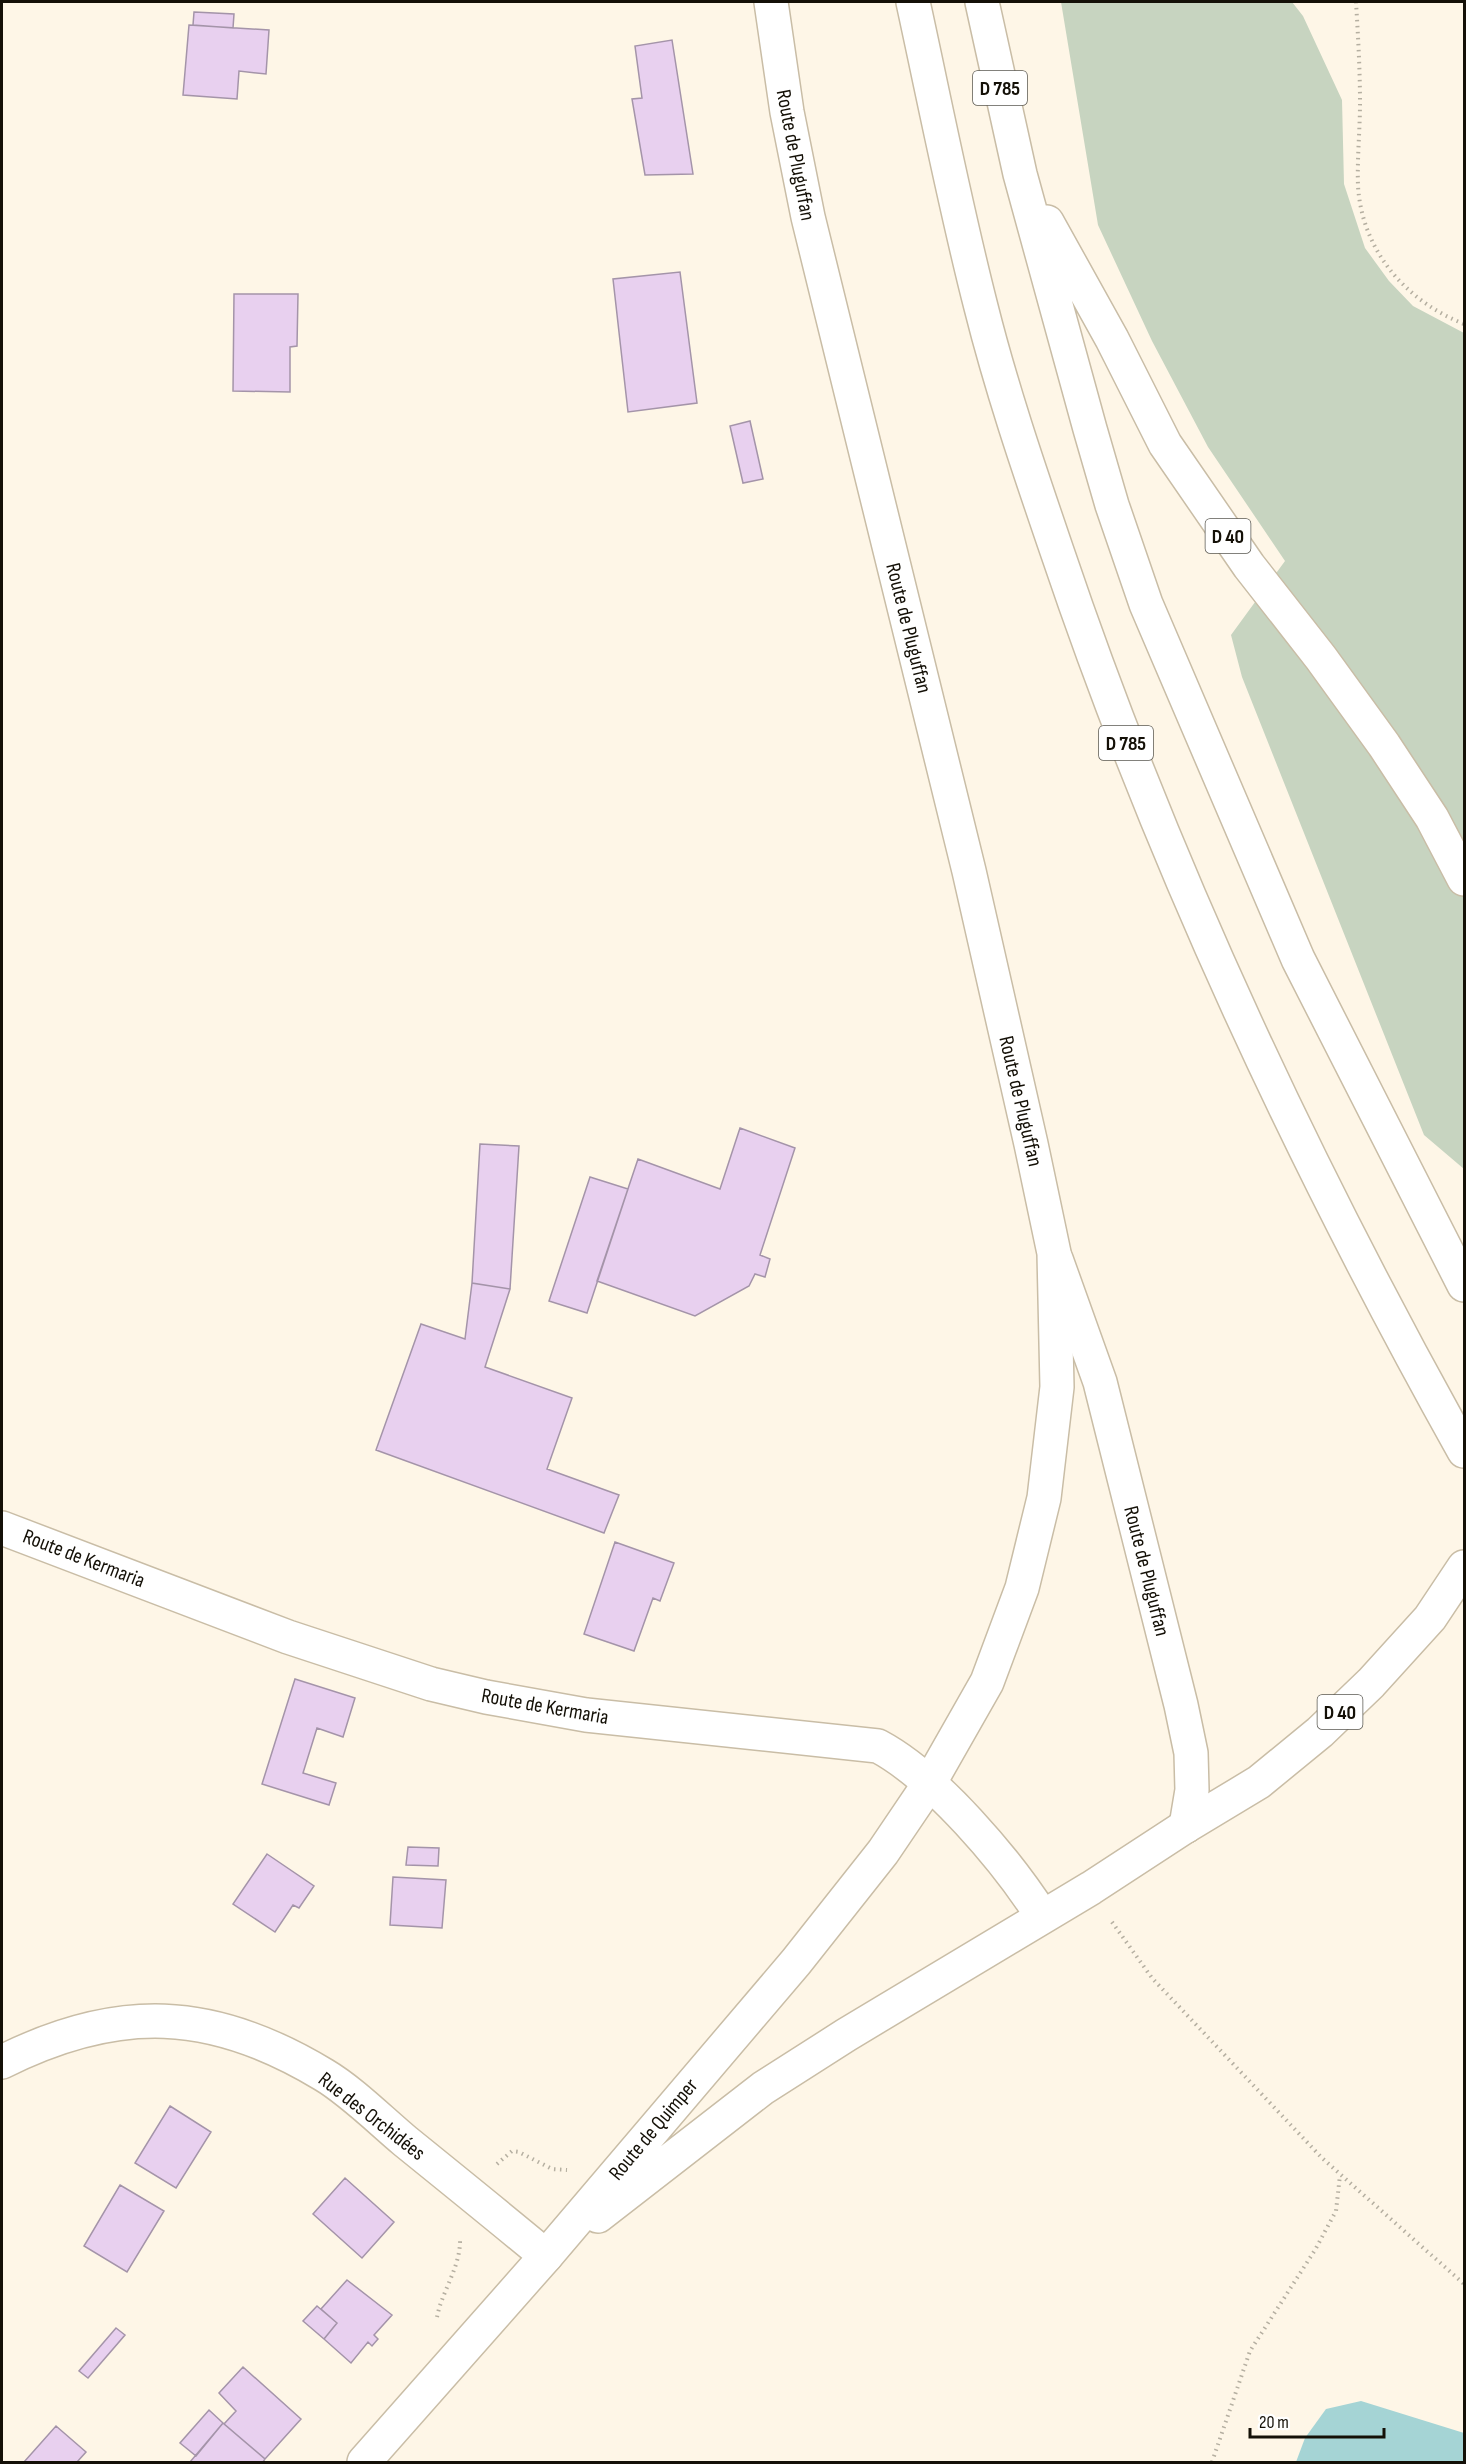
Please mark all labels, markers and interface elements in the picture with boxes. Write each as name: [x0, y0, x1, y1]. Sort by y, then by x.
road number: D 785: [973, 71, 1027, 105]
street label: Route de Pluguffan: [771, 87, 820, 223]
road number: D 40: [1206, 519, 1250, 553]
street label: Route de Pluguffan: [880, 561, 937, 696]
road number: D 785: [1099, 726, 1153, 760]
street label: Route de Pluguffan: [993, 1033, 1048, 1169]
street label: Route de Pluguffan: [1118, 1504, 1175, 1639]
street label: Route de Kermaria: [19, 1524, 148, 1593]
street label: Route de Kermaria: [479, 1683, 610, 1730]
road number: D 40: [1318, 1695, 1362, 1729]
street label: Rue des Orchidées: [313, 2067, 430, 2166]
street label: Route de Quimper: [604, 2073, 703, 2185]
scale bar: [1250, 2401, 1384, 2439]
text: 20 m: [1259, 2412, 1289, 2433]

